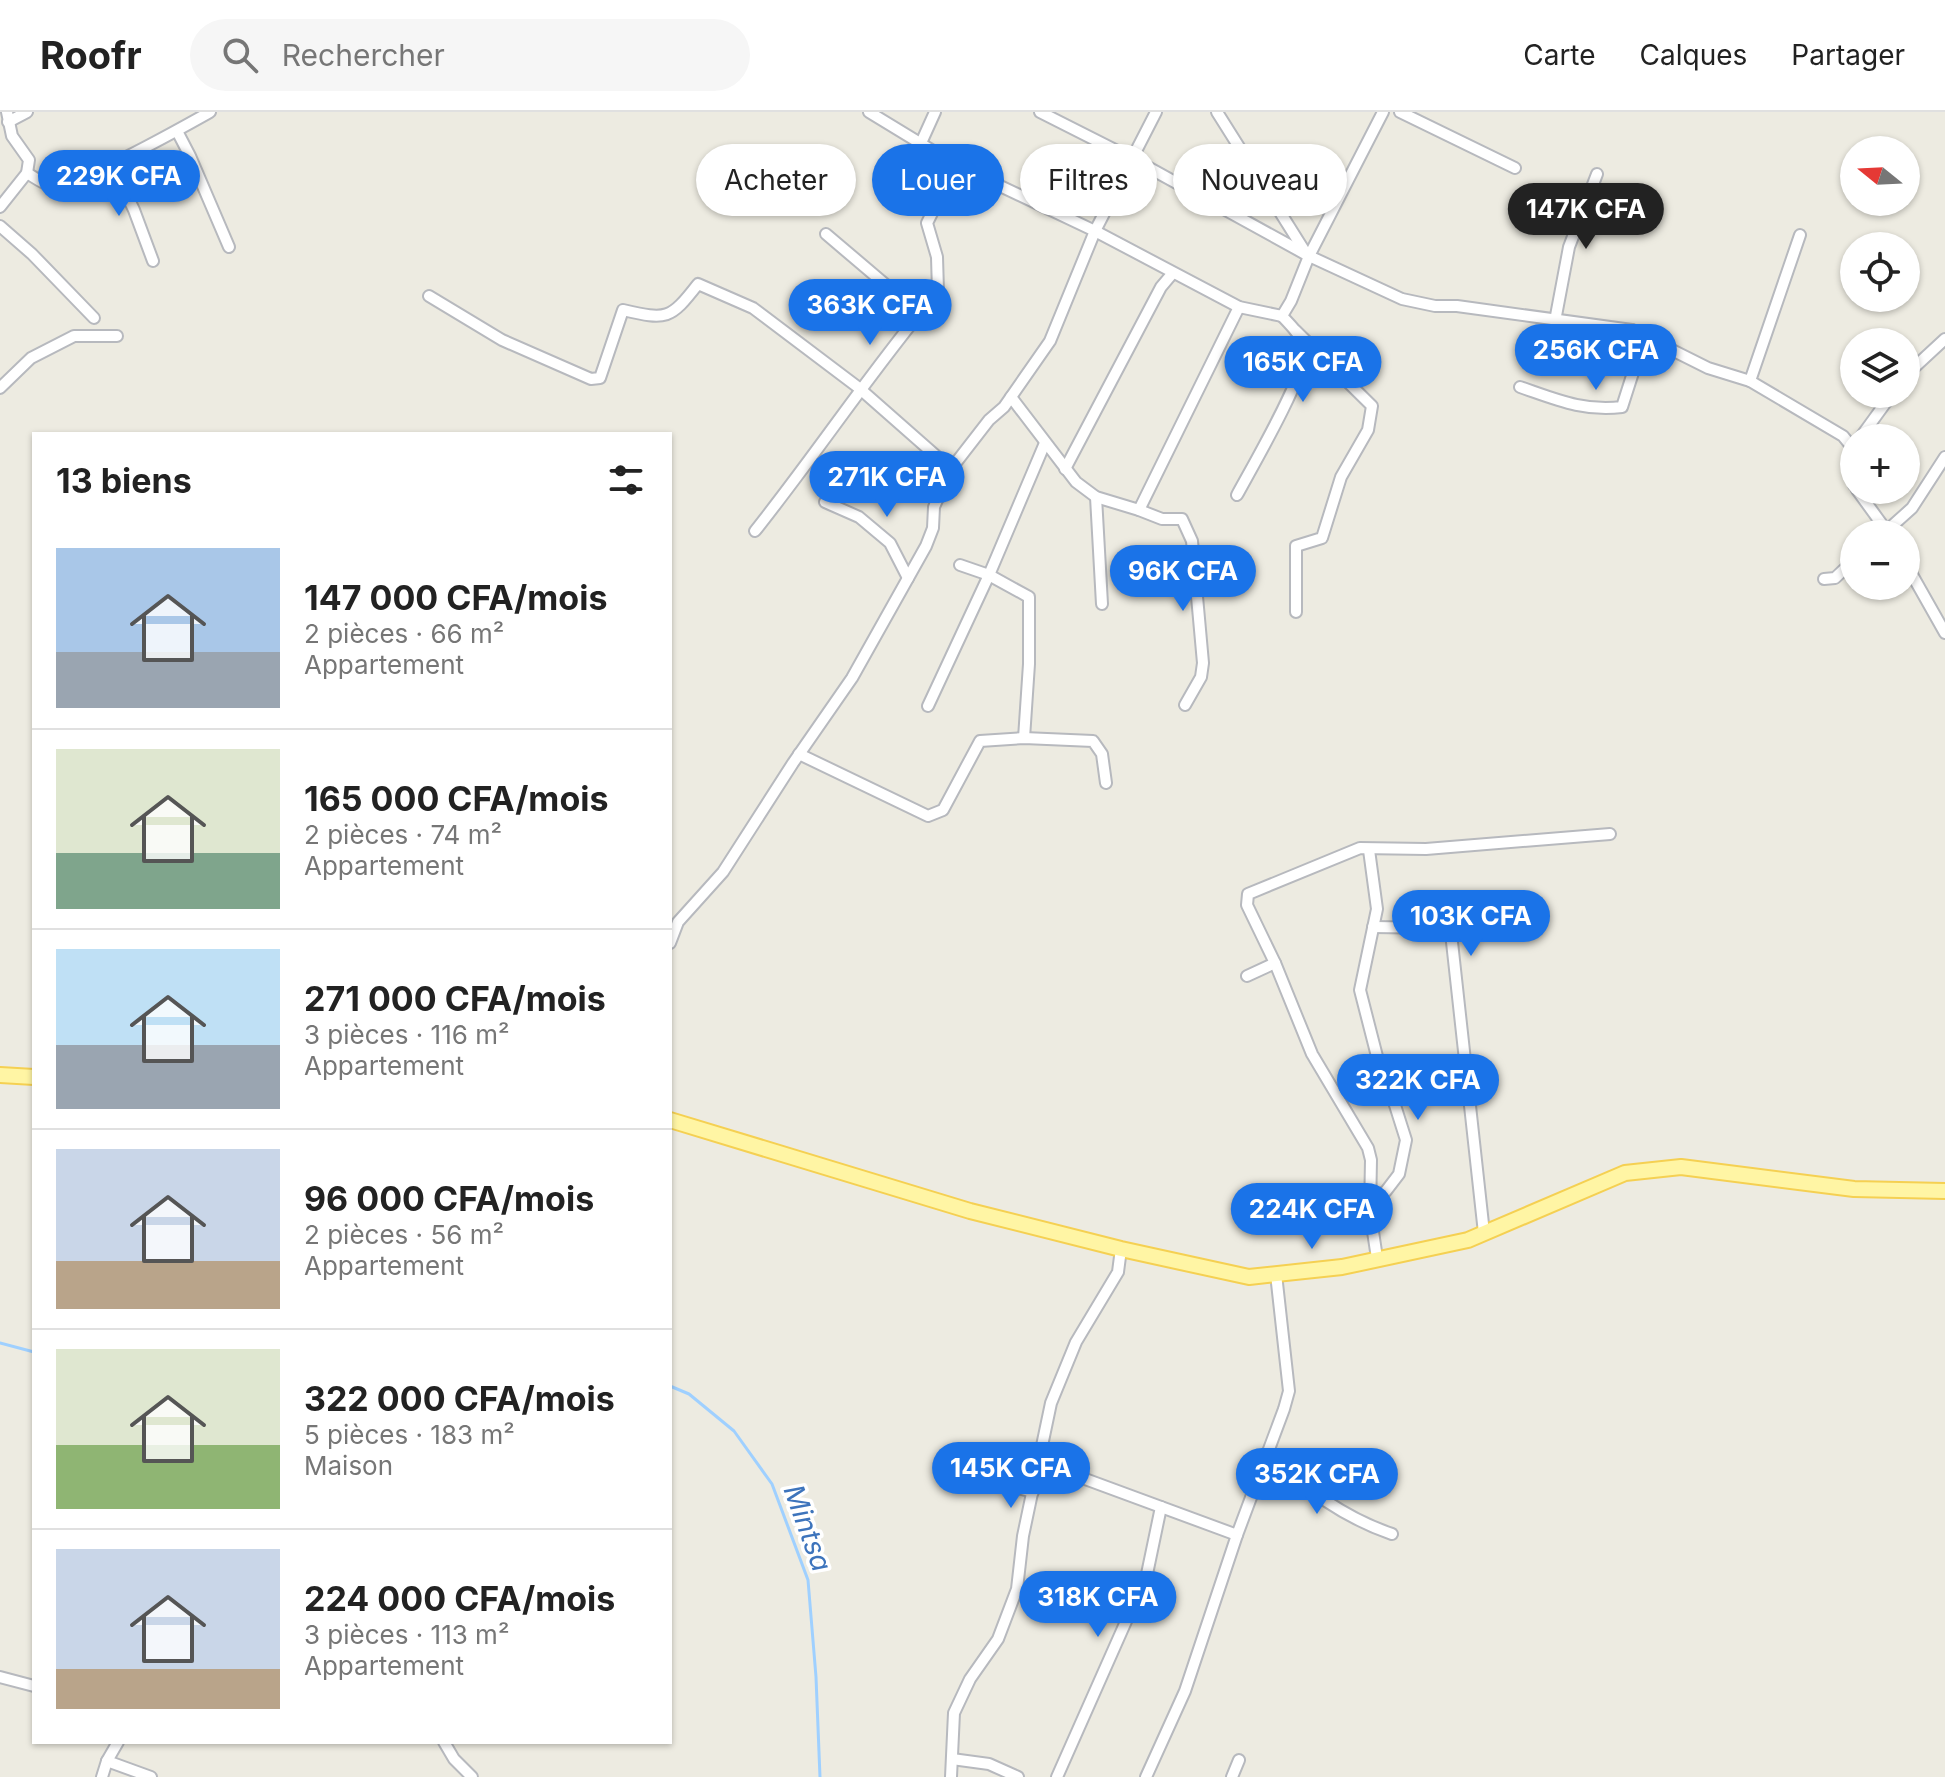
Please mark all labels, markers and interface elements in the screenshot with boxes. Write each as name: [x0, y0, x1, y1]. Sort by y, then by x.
search box: [190, 19, 750, 91]
text: Roofr: [40, 32, 142, 78]
icon: search: [218, 33, 262, 77]
text: Rechercher: [282, 37, 445, 73]
text: Carte: [1523, 38, 1596, 72]
text: Calques: [1640, 38, 1747, 72]
text: Partager: [1791, 38, 1905, 72]
north arrow: [1840, 136, 1920, 216]
map controls: [1840, 136, 1920, 600]
chip: Acheter: [696, 144, 856, 216]
chip: Louer: [872, 144, 1004, 216]
chip: Filtres: [1020, 144, 1157, 216]
chip: Nouveau: [1173, 144, 1347, 216]
pin: 229K CFA: [36, 150, 202, 218]
text: 229K CFA: [56, 160, 182, 191]
pin: 147K CFA: [1503, 183, 1669, 251]
text: 147K CFA: [1526, 193, 1646, 224]
button: locate: [1840, 232, 1920, 312]
pin: 363K CFA: [787, 279, 953, 347]
text: 363K CFA: [807, 289, 933, 320]
pin: 256K CFA: [1513, 324, 1679, 392]
button: layers: [1840, 328, 1920, 408]
text: 256K CFA: [1533, 334, 1659, 365]
pin: 165K CFA: [1220, 336, 1386, 404]
text: 165K CFA: [1242, 346, 1364, 377]
button: +: [1840, 424, 1920, 504]
pin: 271K CFA: [804, 451, 970, 519]
icon: filters: [604, 458, 648, 502]
text: 13 biens: [56, 460, 192, 501]
text: 271K CFA: [827, 461, 947, 492]
button: −: [1840, 520, 1920, 600]
pin: 96K CFA: [1109, 545, 1257, 613]
text: 96K CFA: [1128, 555, 1238, 586]
text: 147 000 CFA/mois: [304, 577, 607, 618]
icon: home: [120, 580, 216, 676]
text: 2 pièces · 66 m²: [304, 618, 504, 649]
text: Appartement: [304, 649, 464, 680]
text: 165 000 CFA/mois: [304, 778, 609, 819]
icon: home: [120, 781, 216, 877]
text: 2 pièces · 74 m²: [304, 819, 502, 850]
text: Appartement: [304, 850, 464, 881]
pin: 103K CFA: [1388, 890, 1554, 958]
text: 103K CFA: [1410, 900, 1532, 931]
text: 271 000 CFA/mois: [304, 978, 606, 1019]
icon: home: [120, 981, 216, 1077]
text: 3 pièces · 116 m²: [304, 1019, 509, 1050]
text: Appartement: [304, 1050, 464, 1081]
pin: 322K CFA: [1335, 1054, 1501, 1122]
text: 322K CFA: [1355, 1064, 1481, 1095]
text: 96 000 CFA/mois: [304, 1178, 594, 1219]
icon: home: [120, 1181, 216, 1277]
pin: 224K CFA: [1229, 1183, 1395, 1251]
text: 224K CFA: [1249, 1193, 1375, 1224]
text: 2 pièces · 56 m²: [304, 1219, 504, 1250]
text: Appartement: [304, 1250, 464, 1281]
text: 322 000 CFA/mois: [304, 1378, 615, 1419]
icon: home: [120, 1381, 216, 1477]
text: 5 pièces · 183 m²: [304, 1419, 515, 1450]
pin: 145K CFA: [928, 1442, 1094, 1510]
pin: 352K CFA: [1234, 1448, 1400, 1516]
text: Maison: [304, 1450, 393, 1481]
text: 145K CFA: [950, 1452, 1072, 1483]
text: 352K CFA: [1254, 1458, 1380, 1489]
water label: Mintsa: [777, 1480, 839, 1576]
pin: 318K CFA: [1015, 1571, 1181, 1639]
text: 224 000 CFA/mois: [304, 1578, 615, 1619]
icon: home: [120, 1581, 216, 1677]
text: 318K CFA: [1037, 1581, 1159, 1612]
text: 3 pièces · 113 m²: [304, 1619, 509, 1650]
text: Appartement: [304, 1650, 464, 1681]

